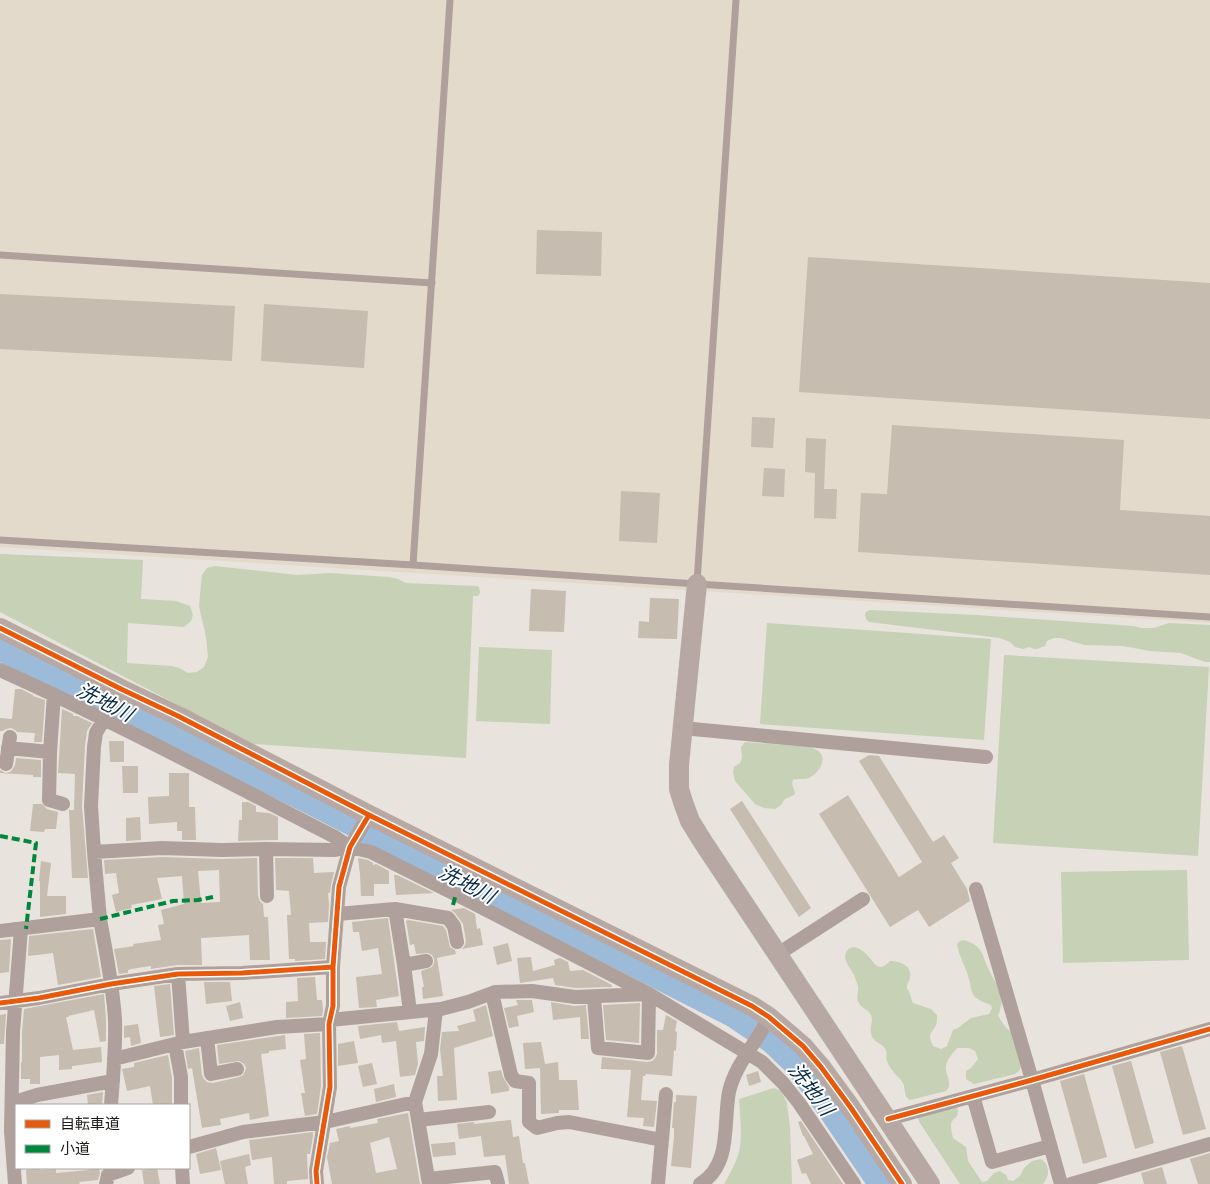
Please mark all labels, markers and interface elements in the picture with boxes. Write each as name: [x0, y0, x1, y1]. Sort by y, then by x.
water label: 洗地川: [73, 679, 138, 726]
water label: 洗地川: [435, 861, 500, 908]
water label: 洗地川: [784, 1059, 838, 1121]
legend: [15, 1104, 190, 1169]
text: 自転車道: [60, 1116, 120, 1132]
text: 小道: [60, 1141, 90, 1157]

